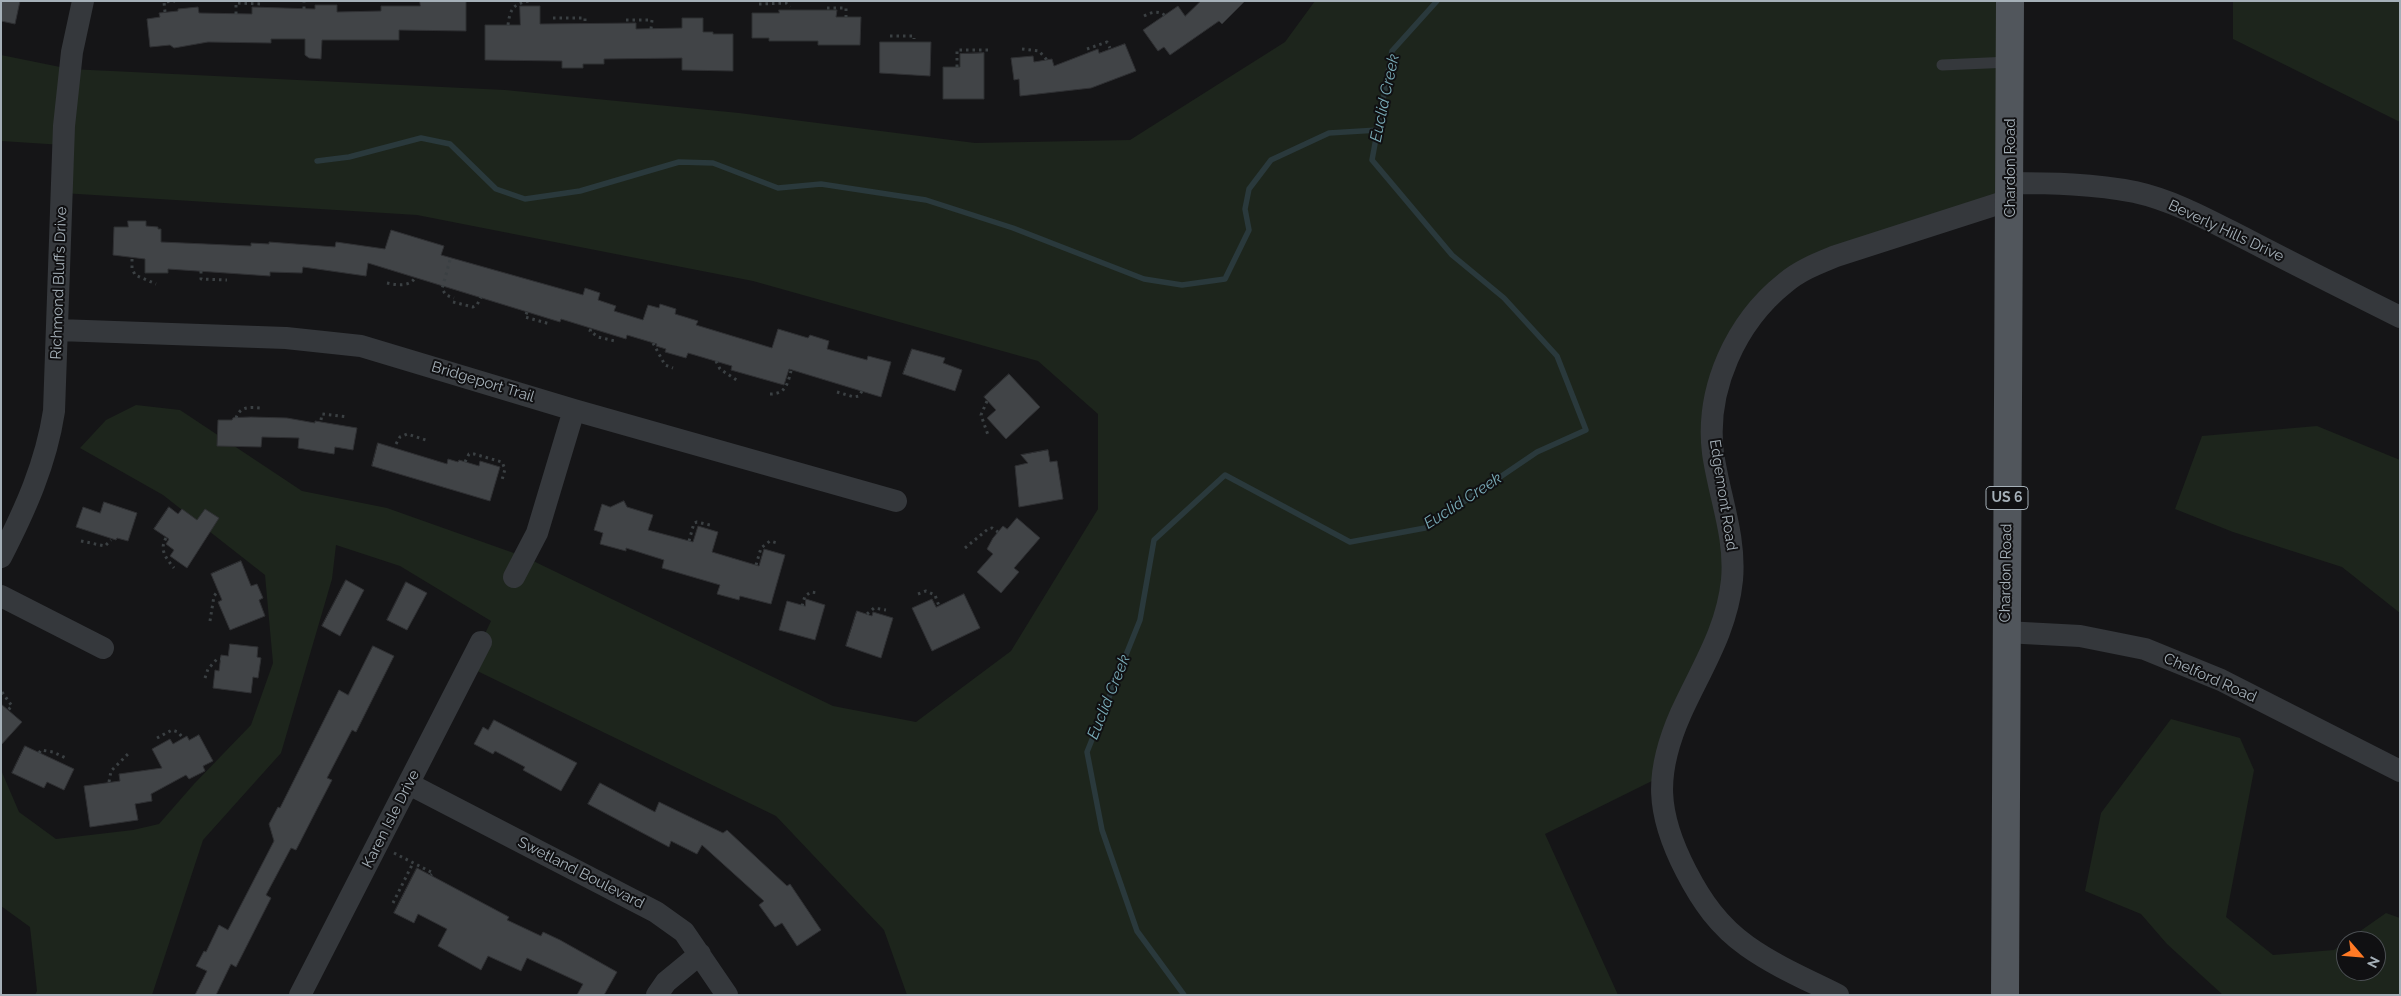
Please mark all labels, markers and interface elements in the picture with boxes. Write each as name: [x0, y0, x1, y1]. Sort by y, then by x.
water label: Euclid Creek: [1366, 52, 1404, 144]
street label: Chardon Road: [2001, 118, 2019, 218]
street label: Beverly Hills Drive: [2165, 196, 2287, 266]
street label: Richmond Bluffs Drive: [47, 206, 71, 360]
street label: Bridgeport Trail: [429, 358, 537, 406]
street label: Edgemont Road: [1705, 438, 1741, 552]
water label: Euclid Creek: [1420, 469, 1506, 533]
road number: US 6: [1986, 486, 2028, 509]
street label: Chardon Road: [1996, 523, 2016, 623]
street label: Chelford Road: [2161, 649, 2259, 707]
water label: Euclid Creek: [1083, 652, 1135, 742]
street label: Karen Isle Drive: [359, 767, 423, 871]
street label: Swetland Boulevard: [515, 833, 647, 913]
north arrow: [2336, 931, 2386, 981]
text: N: [2364, 954, 2383, 971]

